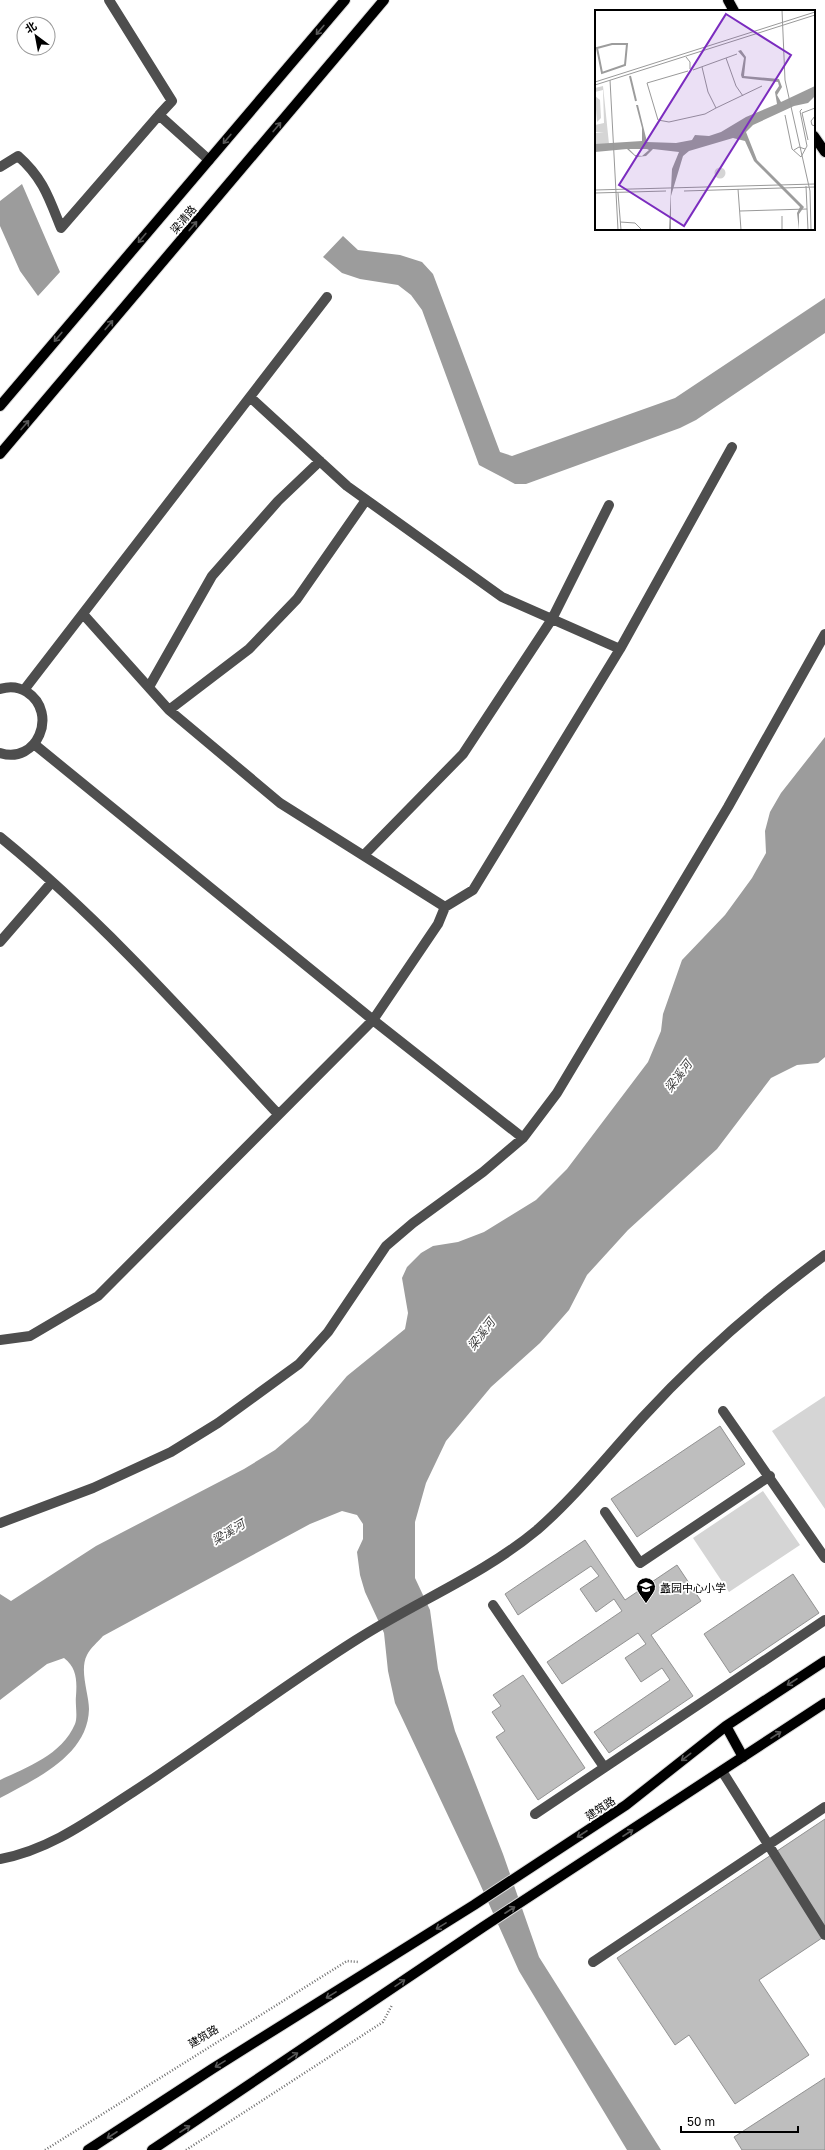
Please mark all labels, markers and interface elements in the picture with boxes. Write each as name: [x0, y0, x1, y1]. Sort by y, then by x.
inset map: [595, 10, 815, 230]
north arrow: [16, 16, 56, 56]
text: 北: [22, 19, 39, 36]
one-way arrow: [315, 24, 324, 35]
one-way arrow: [273, 121, 282, 132]
one-way arrow: [222, 134, 231, 145]
street label: 梁清路: [167, 202, 199, 236]
one-way arrow: [189, 221, 198, 231]
one-way arrow: [138, 233, 147, 244]
one-way arrow: [105, 320, 114, 331]
one-way arrow: [54, 332, 63, 343]
one-way arrow: [21, 419, 30, 430]
water label: 梁溪河: [661, 1056, 696, 1095]
water label: 梁溪河: [464, 1314, 499, 1353]
water label: 梁溪河: [209, 1515, 249, 1548]
school or university icon: 蠡园中心小学: [635, 1576, 657, 1604]
place label: 蠡园中心小学: [660, 1581, 726, 1594]
one-way arrow: [787, 1678, 798, 1686]
one-way arrow: [770, 1731, 781, 1739]
one-way arrow: [681, 1753, 692, 1761]
street label: 建筑路: [583, 1794, 617, 1822]
one-way arrow: [623, 1829, 634, 1837]
one-way arrow: [577, 1830, 588, 1838]
one-way arrow: [504, 1905, 516, 1913]
one-way arrow: [435, 1922, 447, 1930]
one-way arrow: [395, 1979, 406, 1987]
one-way arrow: [325, 1990, 336, 1999]
street label: 建筑路: [186, 2022, 220, 2050]
one-way arrow: [287, 2052, 298, 2060]
one-way arrow: [214, 2060, 226, 2068]
scale bar: [681, 2108, 798, 2134]
text: 50 m: [687, 2114, 715, 2129]
one-way arrow: [179, 2125, 190, 2133]
one-way arrow: [106, 2130, 117, 2139]

